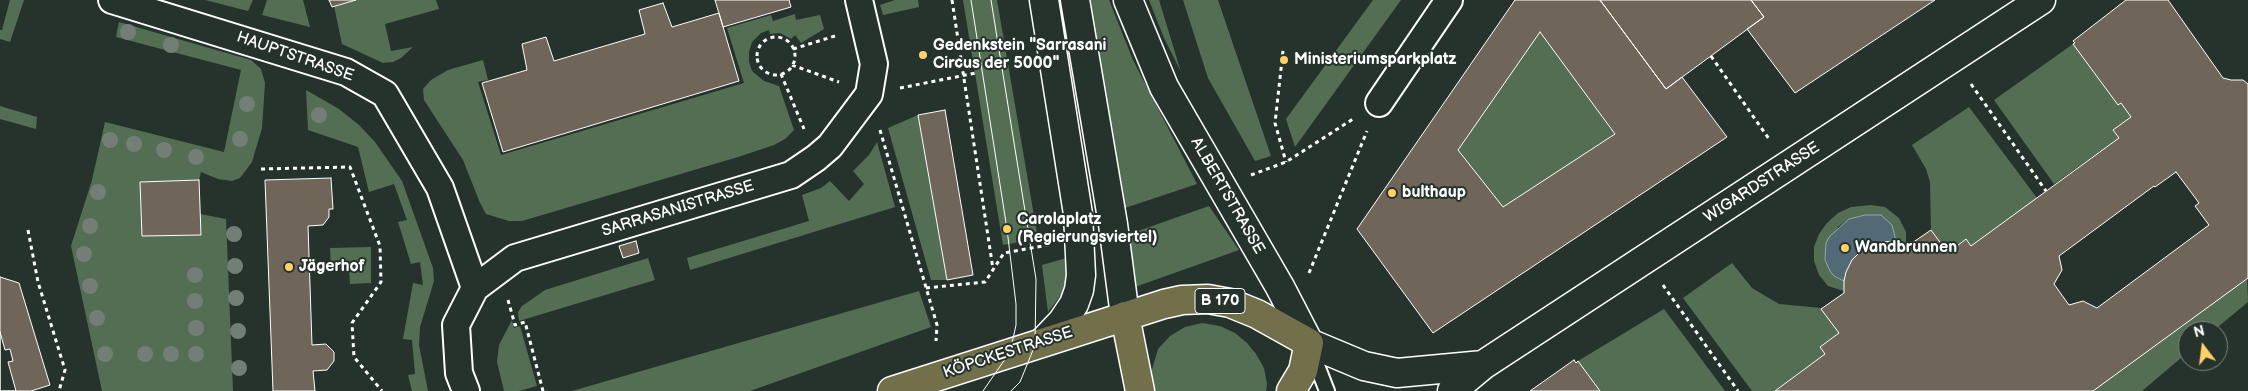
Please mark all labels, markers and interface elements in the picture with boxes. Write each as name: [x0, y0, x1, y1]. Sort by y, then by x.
street label: HAUPTSTRASSE: [234, 28, 356, 86]
place label: Gedenkstein "Sarrasani Circus der 5000": [933, 36, 1106, 74]
marker: Gedenkstein "Sarrasani Circus der 5000": [917, 49, 929, 61]
place label: Ministeriumsparkplatz: [1294, 50, 1456, 70]
marker: Ministeriumsparkplatz: [1278, 54, 1290, 66]
street label: ALBERTSTRASSE: [1186, 134, 1268, 258]
street label: WIGARDSTRASSE: [1701, 138, 1823, 228]
street label: SARRASANISTRASSE: [599, 177, 757, 241]
place label: bulthaup: [1402, 183, 1466, 203]
marker: bulthaup: [1386, 187, 1398, 199]
place label: Carolaplatz (Regierungsviertel): [1017, 210, 1158, 248]
marker: Carolaplatz (Regierungsviertel): [1001, 223, 1013, 235]
place label: Wandbrunnen: [1855, 238, 1957, 258]
marker: Wandbrunnen: [1839, 242, 1851, 254]
place label: Jägerhof: [299, 257, 364, 277]
marker: Jägerhof: [283, 261, 295, 273]
road number: B 170: [1195, 288, 1245, 314]
north arrow: [2178, 321, 2228, 371]
text: N: [2192, 322, 2207, 342]
street label: KÖPCKESTRASSE: [941, 323, 1075, 383]

